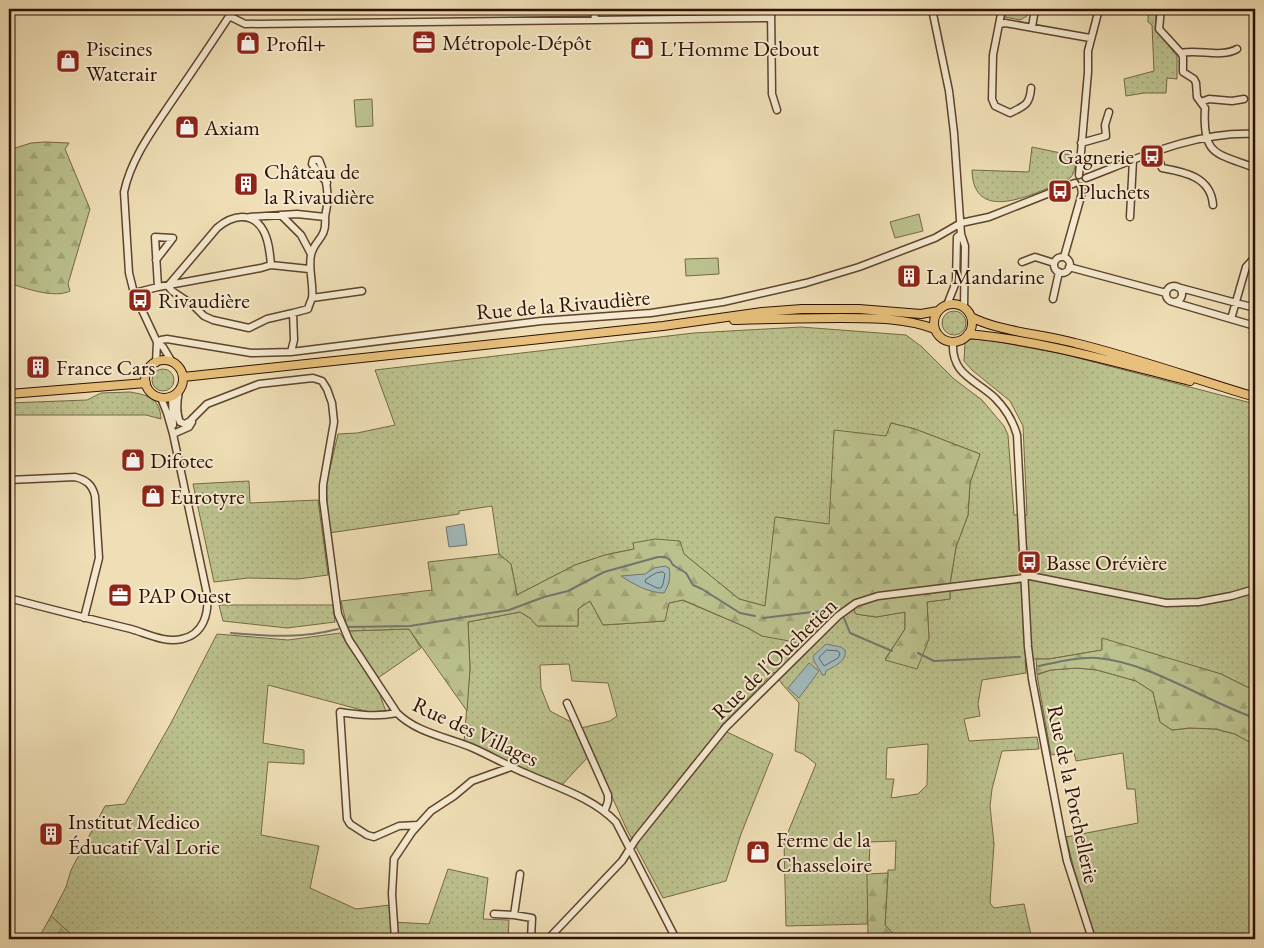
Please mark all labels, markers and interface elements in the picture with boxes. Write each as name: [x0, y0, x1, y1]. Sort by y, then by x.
place label: Métropole-Dépôt: [442, 28, 591, 57]
place label: Profil+: [266, 29, 326, 58]
office icon: Métropole-Dépôt: [411, 29, 437, 55]
shop icon: Profil+: [235, 30, 261, 56]
place label: Piscines Waterair: [86, 34, 158, 88]
place label: L'Homme Debout: [660, 34, 819, 63]
shop icon: L'Homme Debout: [629, 35, 655, 61]
shop icon: Piscines Waterair: [55, 48, 81, 74]
place label: Axiam: [203, 113, 260, 142]
shop icon: Axiam: [174, 114, 200, 140]
place label: Gagnerie: [1058, 142, 1134, 171]
bus stop icon: Gagnerie: [1139, 143, 1165, 169]
place label: Château de la Rivaudière: [264, 157, 375, 211]
building icon: Château de la Rivaudière: [233, 171, 259, 197]
place label: Pluchets: [1078, 177, 1150, 206]
bus stop icon: Pluchets: [1047, 178, 1073, 204]
place label: La Mandarine: [926, 262, 1045, 291]
building icon: La Mandarine: [896, 263, 922, 289]
street label: Rue de la Rivaudière: [475, 282, 652, 327]
place label: Rivaudière: [158, 286, 250, 315]
bus stop icon: Rivaudière: [127, 287, 153, 313]
place label: France Cars: [56, 353, 155, 382]
building icon: France Cars: [25, 354, 51, 380]
place label: Difotec: [150, 446, 214, 475]
shop icon: Difotec: [120, 447, 146, 473]
place label: Eurotyre: [170, 482, 245, 511]
shop icon: Eurotyre: [140, 483, 166, 509]
place label: Basse Orévière: [1046, 548, 1168, 577]
bus stop icon: Basse Orévière: [1016, 549, 1042, 575]
place label: PAP Ouest: [138, 581, 231, 610]
office icon: PAP Ouest: [107, 582, 133, 608]
street label: Rue de l'Ouchetien: [705, 591, 844, 726]
street label: Rue des Villages: [408, 690, 543, 773]
street label: Rue de la Porchellerie: [1040, 702, 1107, 886]
place label: Institut Medico Éducatif Val Lorie: [68, 807, 220, 861]
building icon: Institut Medico Éducatif Val Lorie: [38, 821, 64, 847]
place label: Ferme de la Chasseloire: [776, 825, 872, 879]
shop icon: Ferme de la Chasseloire: [745, 839, 771, 865]

